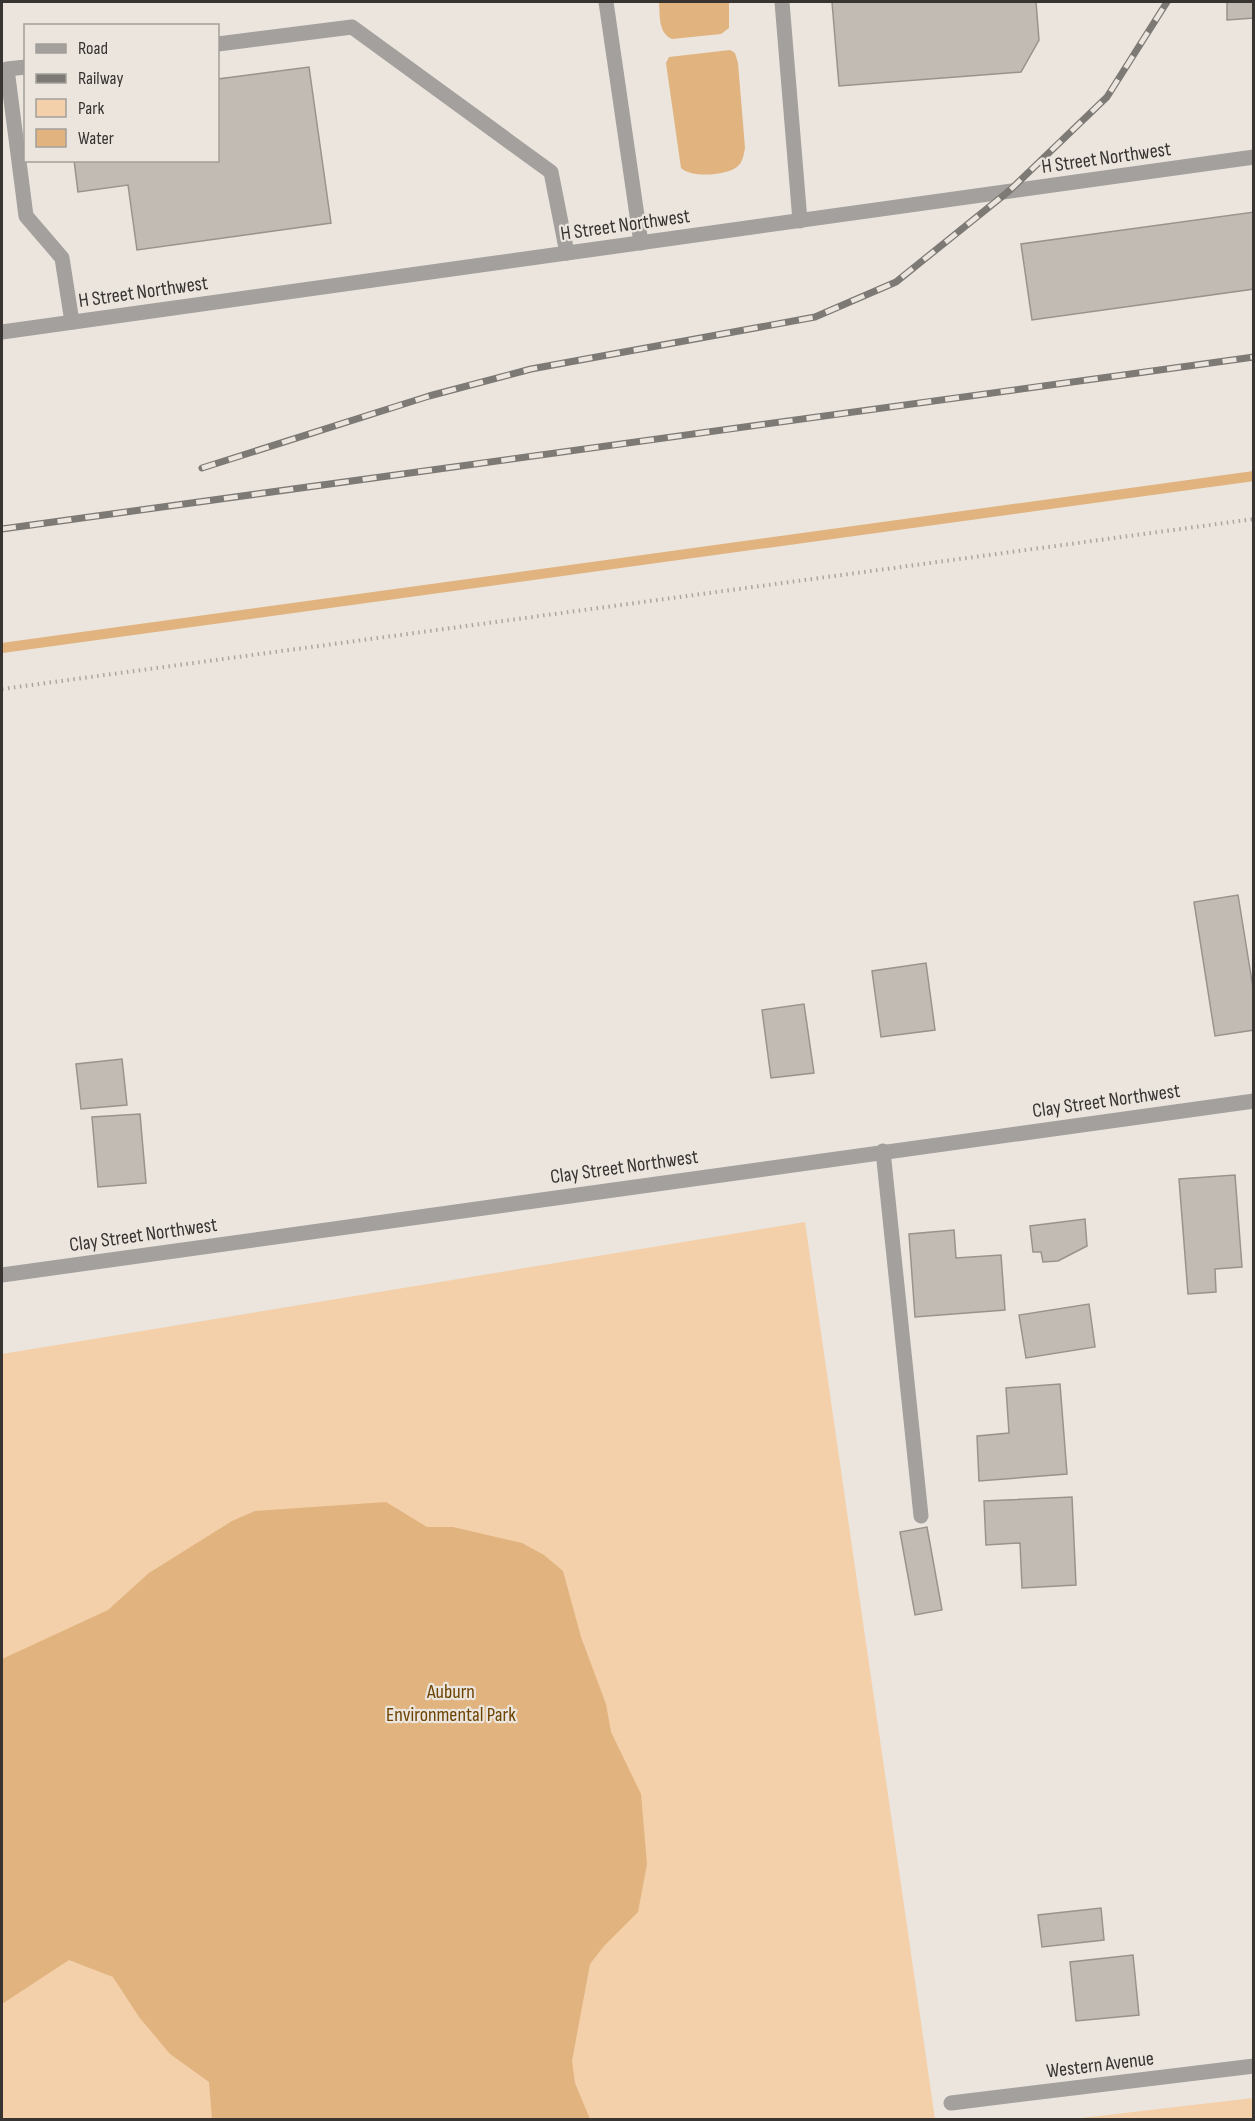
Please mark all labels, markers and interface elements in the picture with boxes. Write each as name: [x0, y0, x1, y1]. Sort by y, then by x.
legend: [24, 24, 219, 162]
text: Road: [78, 38, 108, 59]
text: Railway: [78, 68, 123, 89]
text: Park: [78, 98, 104, 119]
text: Water: [78, 128, 114, 149]
street label: H Street Northwest: [1040, 137, 1172, 179]
street label: H Street Northwest: [559, 204, 691, 246]
street label: H Street Northwest: [77, 271, 209, 313]
street label: Clay Street Northwest: [1031, 1079, 1182, 1123]
street label: Clay Street Northwest: [549, 1145, 700, 1189]
street label: Clay Street Northwest: [68, 1213, 219, 1257]
park label: Auburn Environmental Park: [386, 1680, 516, 1727]
street label: Western Avenue: [1045, 2046, 1155, 2084]

